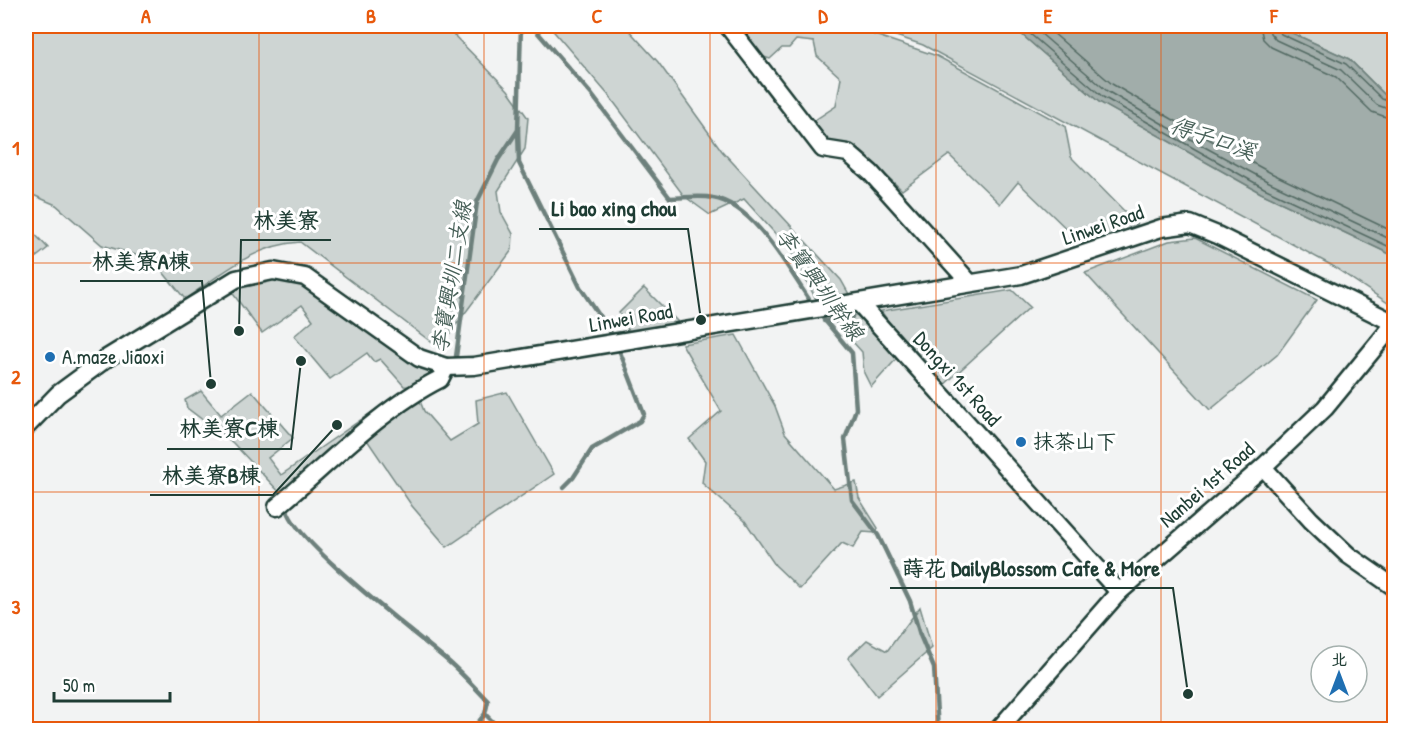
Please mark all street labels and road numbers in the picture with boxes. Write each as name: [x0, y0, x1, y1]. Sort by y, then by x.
street label: Linwei Road: [1058, 197, 1147, 252]
street label: Linwei Road: [587, 296, 675, 339]
street label: Dongxi 1st Road: [907, 325, 1008, 432]
street label: Nanbei 1st Road: [1153, 435, 1261, 534]

